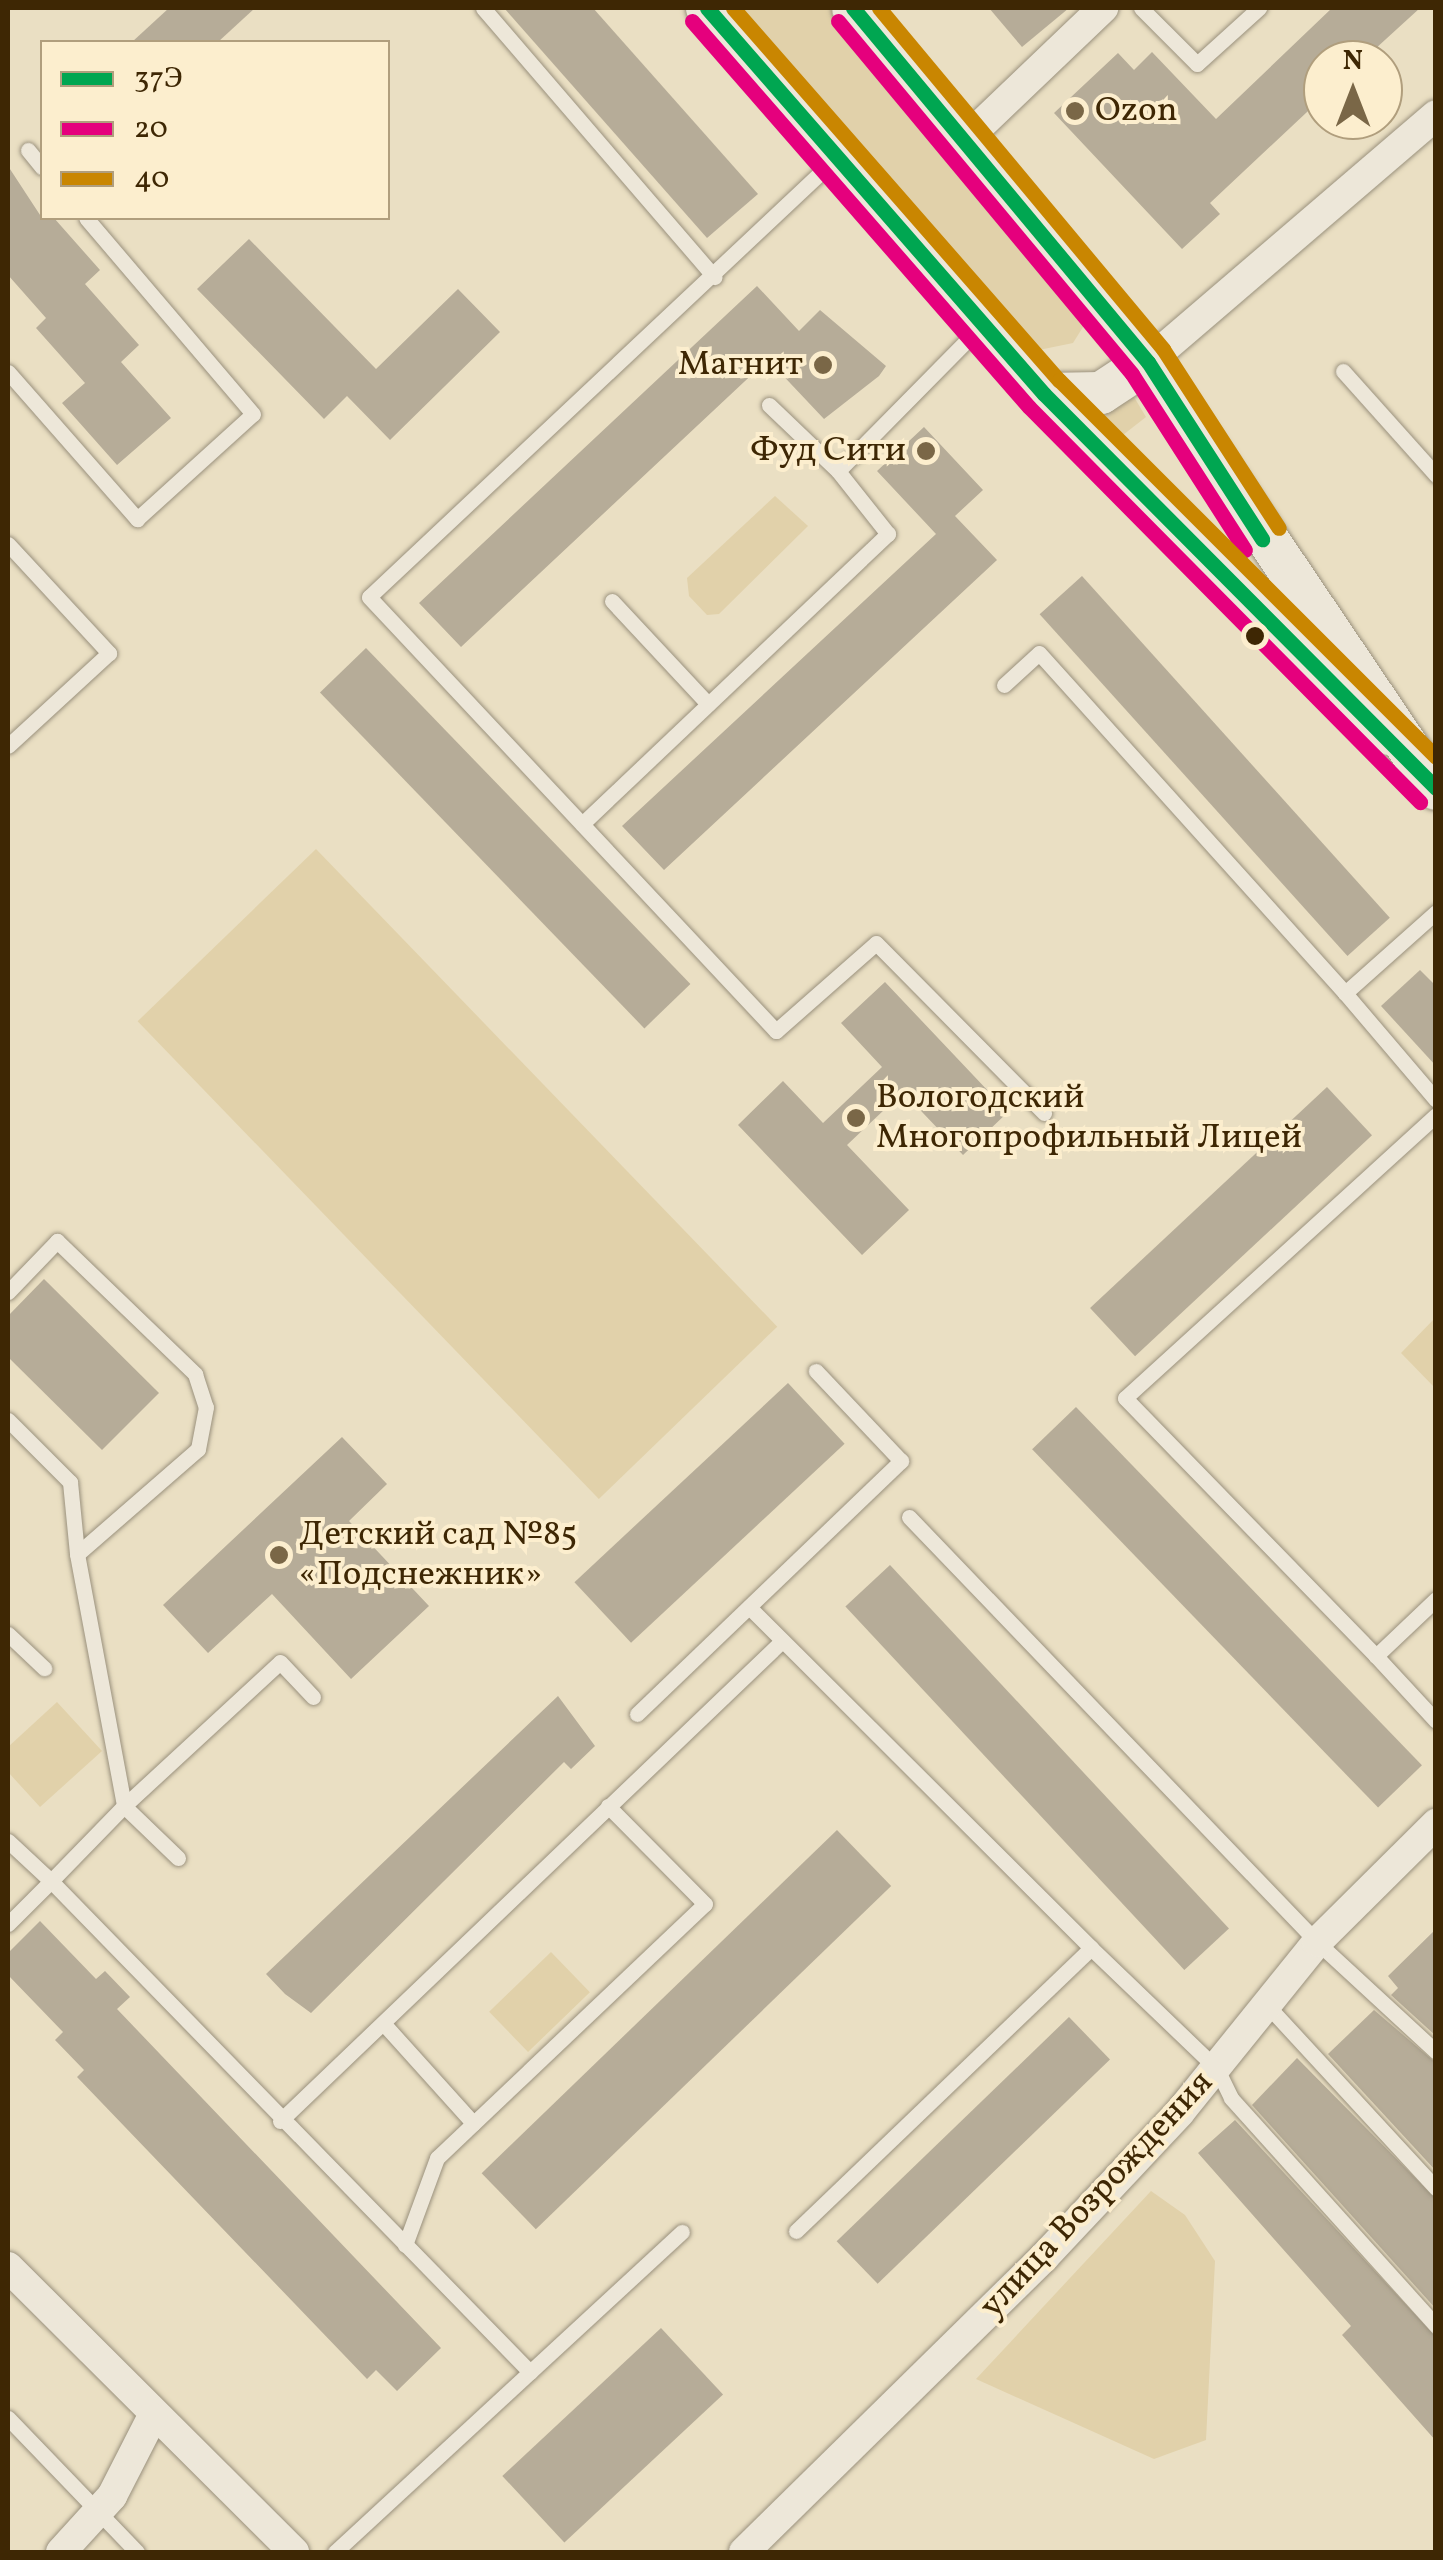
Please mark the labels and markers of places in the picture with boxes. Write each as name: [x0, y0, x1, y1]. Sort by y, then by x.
place label: Ozon: [1095, 90, 1178, 132]
marker: Ozon: [1064, 100, 1086, 122]
place label: Магнит: [678, 344, 803, 386]
marker: Магнит: [812, 354, 834, 376]
place label: Фуд Сити: [750, 430, 906, 472]
marker: Фуд Сити: [915, 440, 937, 462]
unlabelled marker: [1245, 626, 1265, 646]
place label: Вологодский Многопрофильный Лицей: [876, 1077, 1302, 1159]
marker: Вологодский Многопрофильный Лицей: [845, 1107, 867, 1129]
place label: Детский сад №85 «Подснежник»: [299, 1514, 577, 1596]
marker: Детский сад №85 «Подснежник»: [268, 1544, 290, 1566]

